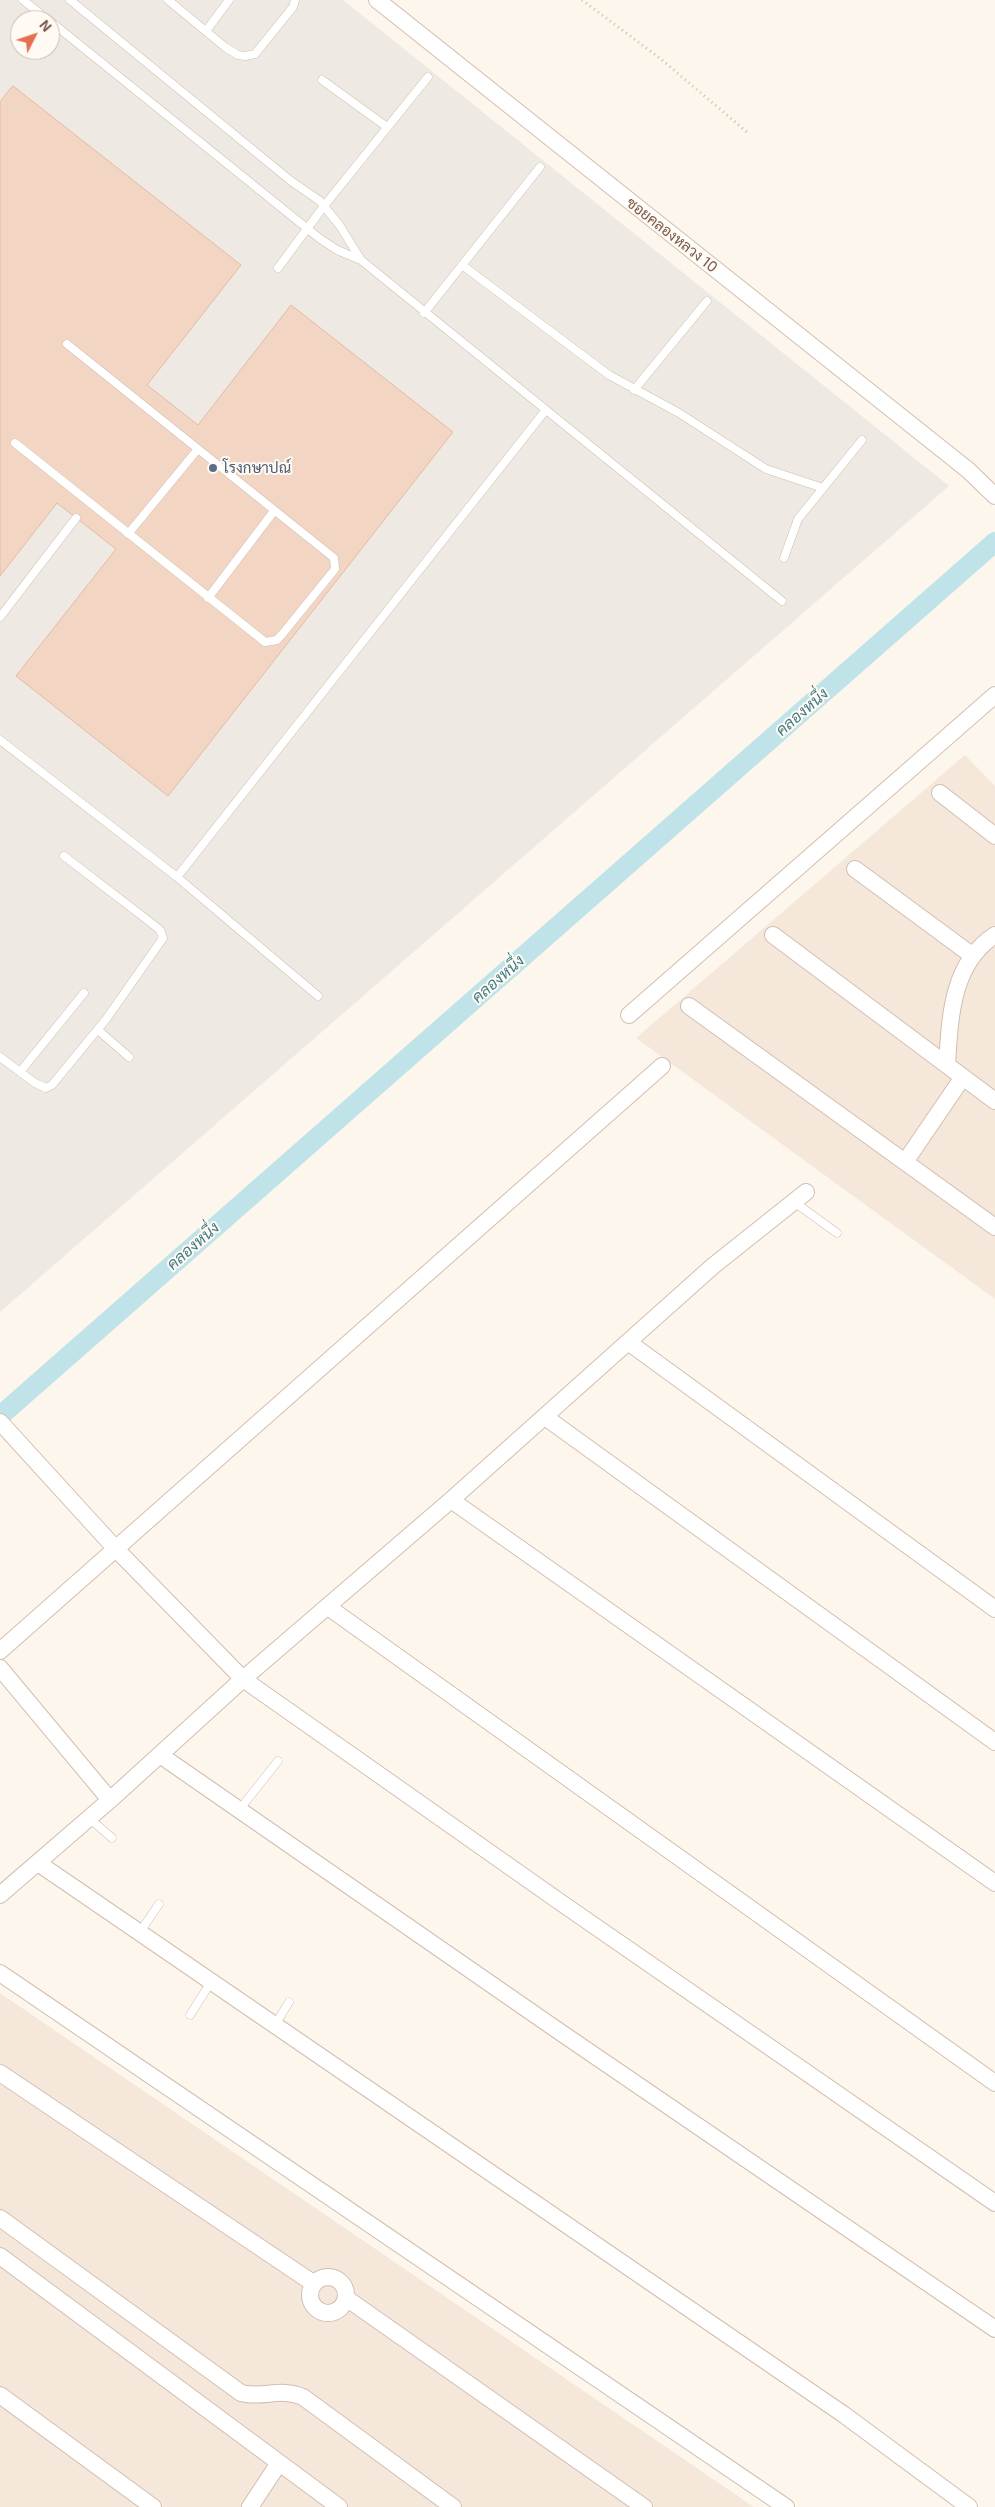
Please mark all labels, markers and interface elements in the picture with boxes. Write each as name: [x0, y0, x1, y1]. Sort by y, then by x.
north arrow: [10, 10, 60, 60]
text: N: [36, 16, 56, 35]
street label: ซอยคลองหลวง 10: [623, 194, 721, 276]
place label: โรงกษาปณ์: [223, 459, 291, 477]
marker: โรงกษาปณ์: [207, 462, 219, 474]
water label: คลองหนึ่ง: [772, 684, 832, 740]
water label: คลองหนึ่ง: [468, 951, 528, 1007]
water label: คลองหนึ่ง: [163, 1218, 223, 1274]

